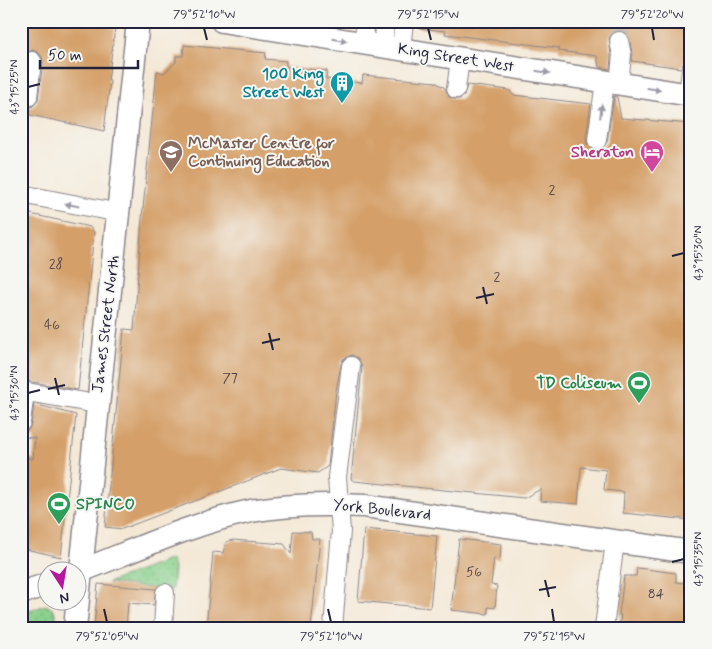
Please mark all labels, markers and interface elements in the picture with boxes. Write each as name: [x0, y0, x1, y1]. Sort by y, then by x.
text: 79°52'10"W: [173, 7, 235, 23]
text: 79°52'15"W: [397, 7, 459, 23]
text: 79°52'20"W: [621, 7, 683, 23]
one-way arrow: [332, 36, 348, 44]
scale bar: [40, 38, 138, 70]
street label: King Street West: [396, 38, 516, 79]
text: 50 m: [48, 46, 82, 66]
text: 43°15'25"N: [7, 59, 23, 115]
place label: 100 King Street West: [243, 64, 325, 103]
one-way arrow: [535, 68, 551, 76]
building icon: 100 King Street West: [329, 70, 355, 104]
one-way arrow: [646, 85, 662, 93]
one-way arrow: [597, 103, 605, 119]
place label: McMaster Centre for Continuing Education: [188, 133, 335, 174]
school or university icon: McMaster Centre for Continuing Education: [158, 139, 184, 173]
hotel icon: Sheraton: [639, 139, 665, 173]
place label: Sheraton: [571, 142, 634, 163]
house number: 2: [549, 181, 556, 199]
one-way arrow: [64, 201, 79, 209]
text: 43°15'30"N: [691, 225, 707, 281]
street label: James Street North: [87, 254, 125, 394]
house number: 28: [49, 255, 63, 273]
house number: 2: [494, 268, 501, 286]
house number: 46: [44, 316, 60, 334]
text: 43°15'30"N: [7, 365, 23, 421]
house number: 77: [222, 369, 238, 387]
sports icon: TD Coliseum: [626, 370, 652, 404]
place label: TD Coliseum: [536, 373, 622, 394]
sports icon: SPINCO: [46, 491, 72, 525]
place label: SPINCO: [76, 494, 135, 515]
street label: York Boulevard: [332, 494, 432, 526]
text: 43°15'35"N: [691, 532, 707, 586]
north arrow: [38, 562, 88, 612]
house number: 56: [466, 563, 482, 581]
house number: 84: [648, 585, 665, 603]
text: N: [58, 588, 71, 608]
text: 79°52'05"W: [76, 629, 139, 645]
text: 79°52'10"W: [300, 629, 362, 645]
text: 79°52'15"W: [523, 629, 585, 645]

